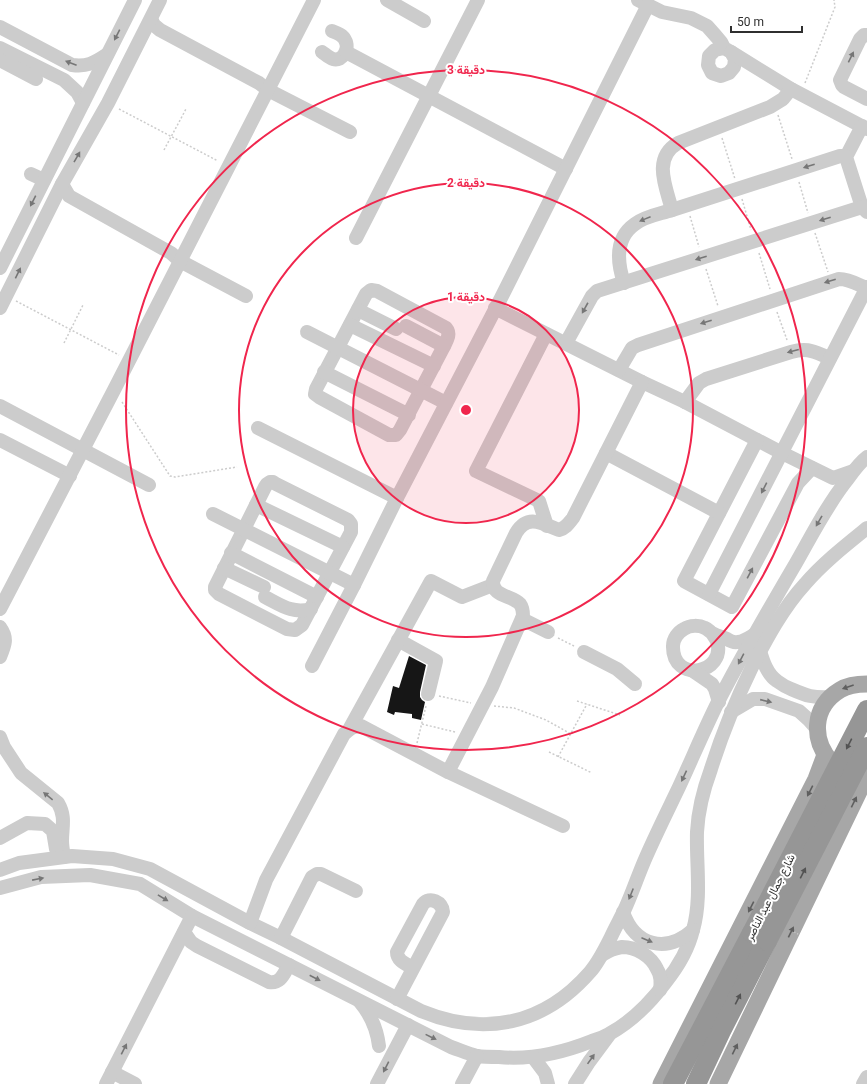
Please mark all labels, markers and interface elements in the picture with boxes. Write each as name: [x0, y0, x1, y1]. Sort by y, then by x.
scale bar: [731, 8, 802, 34]
text: 50 m: [737, 15, 764, 29]
one-way arrow: [114, 29, 120, 41]
one-way arrow: [848, 51, 854, 62]
one-way arrow: [65, 60, 77, 67]
text: 3 دقيقة: [447, 63, 485, 77]
one-way arrow: [73, 151, 80, 163]
one-way arrow: [803, 163, 815, 169]
text: 2 دقيقة: [447, 176, 485, 190]
one-way arrow: [30, 195, 37, 207]
one-way arrow: [640, 216, 651, 222]
one-way arrow: [819, 216, 831, 222]
one-way arrow: [695, 255, 707, 261]
one-way arrow: [15, 267, 21, 279]
one-way arrow: [824, 278, 836, 284]
text: 1 دقيقة: [447, 290, 485, 304]
one-way arrow: [582, 302, 588, 314]
one-way arrow: [700, 319, 712, 325]
one-way arrow: [787, 348, 799, 354]
centre of rings: [459, 403, 473, 417]
one-way arrow: [760, 482, 767, 494]
one-way arrow: [816, 516, 823, 527]
one-way arrow: [747, 567, 753, 579]
one-way arrow: [738, 653, 745, 665]
one-way arrow: [841, 684, 853, 690]
one-way arrow: [760, 698, 772, 704]
one-way arrow: [846, 739, 852, 750]
one-way arrow: [681, 770, 687, 781]
one-way arrow: [807, 785, 813, 797]
one-way arrow: [43, 791, 54, 800]
one-way arrow: [851, 796, 857, 808]
street label: شارع جمال عبد الناصر: [743, 852, 799, 944]
one-way arrow: [799, 867, 806, 879]
one-way arrow: [32, 875, 44, 881]
one-way arrow: [627, 889, 633, 901]
one-way arrow: [157, 894, 169, 901]
one-way arrow: [748, 901, 755, 913]
one-way arrow: [788, 926, 794, 937]
one-way arrow: [642, 938, 654, 944]
one-way arrow: [309, 975, 321, 981]
one-way arrow: [735, 993, 741, 1005]
one-way arrow: [425, 1033, 437, 1040]
one-way arrow: [732, 1043, 738, 1055]
one-way arrow: [121, 1044, 127, 1055]
one-way arrow: [587, 1053, 595, 1064]
one-way arrow: [383, 1061, 389, 1073]

